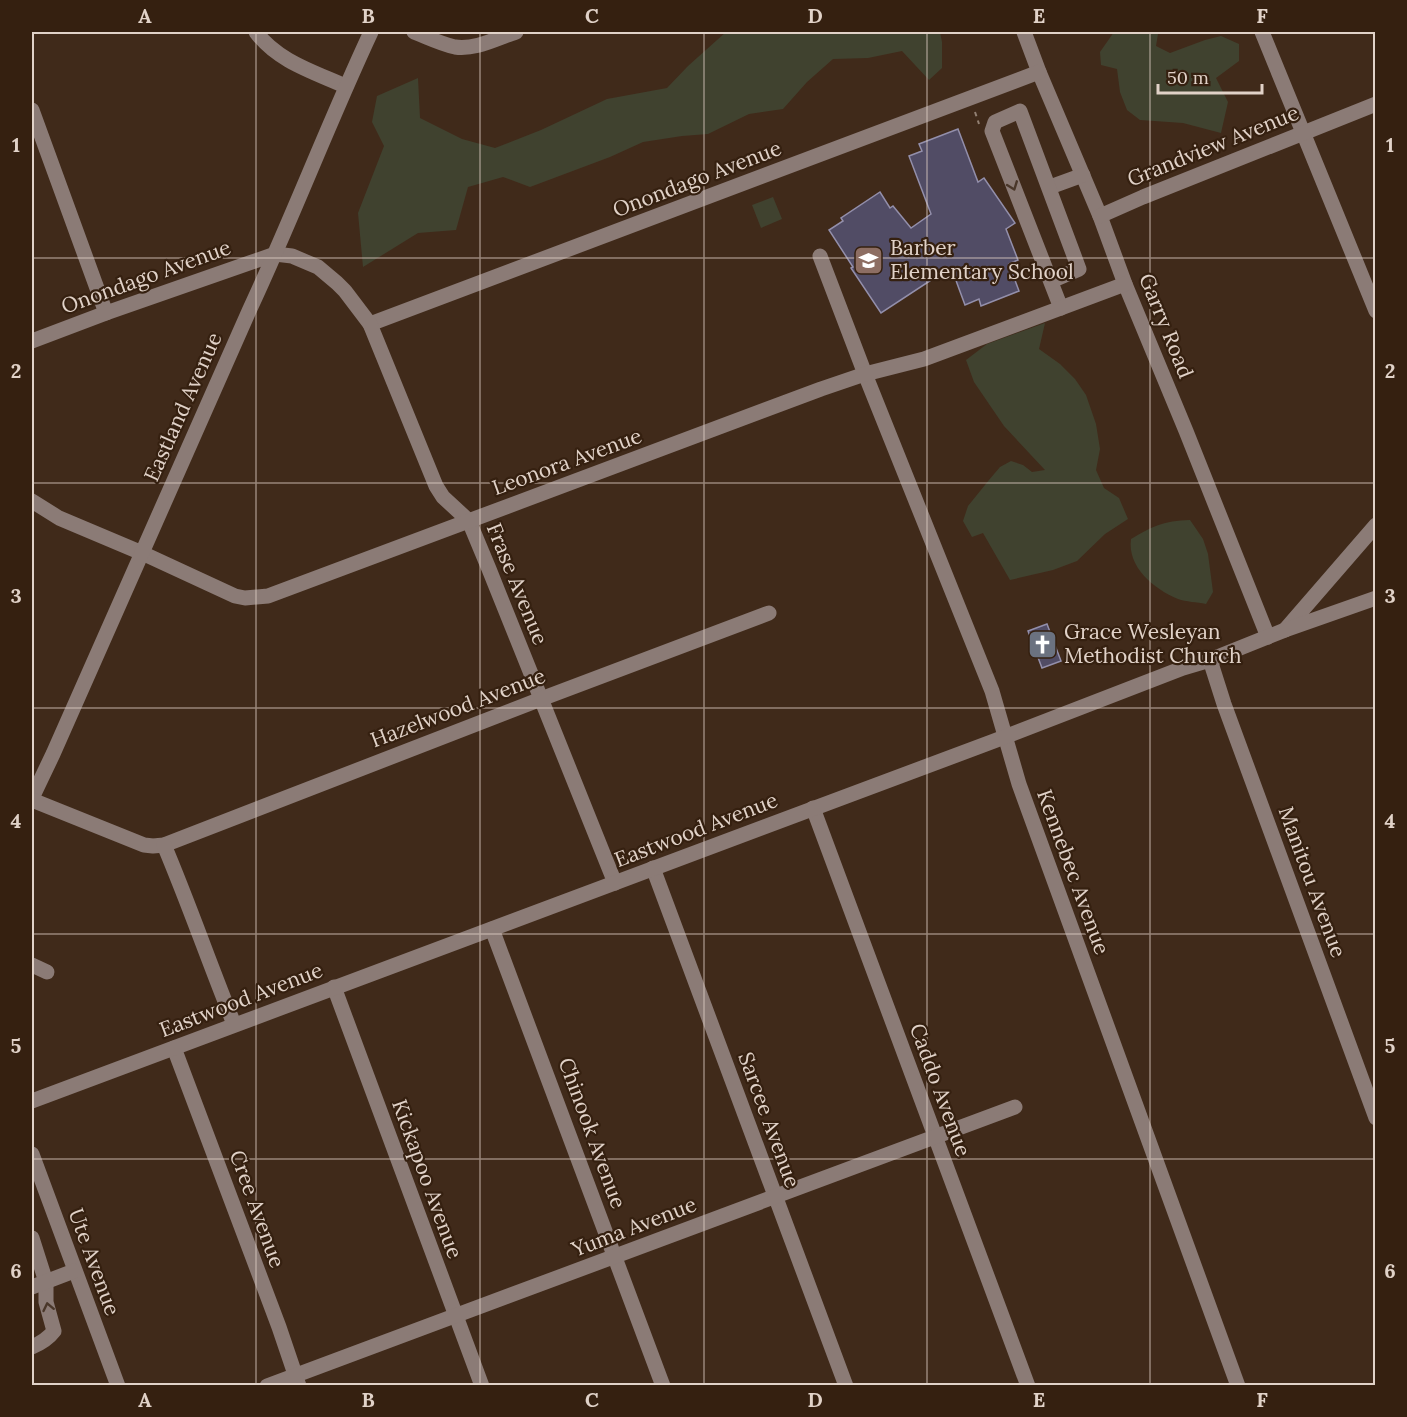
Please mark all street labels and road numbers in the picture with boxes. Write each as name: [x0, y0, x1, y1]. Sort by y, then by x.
street label: Grandview Avenue: [1123, 99, 1302, 192]
street label: Onondago Avenue: [609, 134, 785, 223]
street label: Onondago Avenue: [57, 233, 234, 320]
street label: Garry Road: [1133, 269, 1200, 382]
street label: Eastland Avenue: [138, 328, 227, 486]
street label: Leonora Avenue: [488, 422, 645, 501]
street label: Frase Avenue: [481, 519, 554, 649]
street label: Hazelwood Avenue: [367, 662, 549, 753]
street label: Eastwood Avenue: [610, 786, 781, 873]
street label: Kennebec Avenue: [1031, 786, 1116, 958]
street label: Manitou Avenue: [1273, 803, 1352, 961]
street label: Eastwood Avenue: [155, 956, 326, 1043]
street label: Caddo Avenue: [904, 1020, 977, 1160]
street label: Sarcee Avenue: [732, 1048, 806, 1191]
street label: Chinook Avenue: [553, 1054, 632, 1212]
street label: Kickapoo Avenue: [386, 1096, 469, 1262]
street label: Cree Avenue: [224, 1146, 291, 1271]
street label: Yuma Avenue: [567, 1190, 700, 1263]
street label: Ute Avenue: [63, 1205, 126, 1319]

